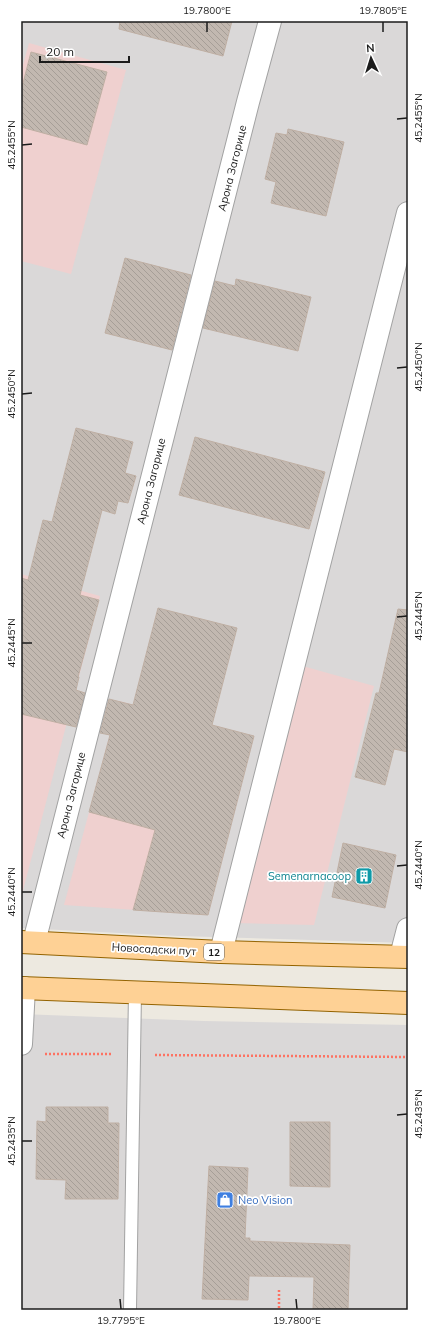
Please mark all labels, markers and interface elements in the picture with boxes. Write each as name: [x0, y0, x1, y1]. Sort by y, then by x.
text: 19.7800°E: [183, 4, 231, 17]
text: 19.7805°E: [359, 4, 407, 17]
scale bar: [40, 38, 129, 64]
north arrow: [351, 38, 391, 78]
text: N: [366, 41, 375, 55]
text: 20 m: [46, 44, 74, 59]
text: 45.2455°N: [412, 93, 425, 143]
text: 45.2455°N: [5, 120, 18, 170]
street label: Арона Загорице: [214, 123, 250, 213]
text: 45.2450°N: [412, 342, 425, 392]
text: 45.2450°N: [5, 369, 18, 419]
street label: Арона Загорице: [133, 436, 169, 526]
text: 45.2445°N: [412, 591, 425, 641]
text: 45.2445°N: [5, 618, 18, 668]
street label: Арона Загорице: [53, 750, 89, 840]
text: 45.2440°N: [412, 840, 425, 890]
building icon: Semenarnacoop: [354, 866, 374, 886]
text: 45.2440°N: [5, 867, 18, 917]
place label: Semenarnacoop: [268, 869, 351, 883]
street label: Новосадски пут: [111, 940, 197, 958]
road number: 12: [204, 944, 224, 960]
text: 45.2435°N: [412, 1089, 425, 1139]
text: 45.2435°N: [5, 1116, 18, 1166]
shop icon: Neo Vision: [215, 1190, 235, 1210]
place label: Neo Vision: [238, 1193, 292, 1207]
text: 19.7795°E: [97, 1314, 145, 1327]
text: 19.7800°E: [273, 1314, 321, 1327]

